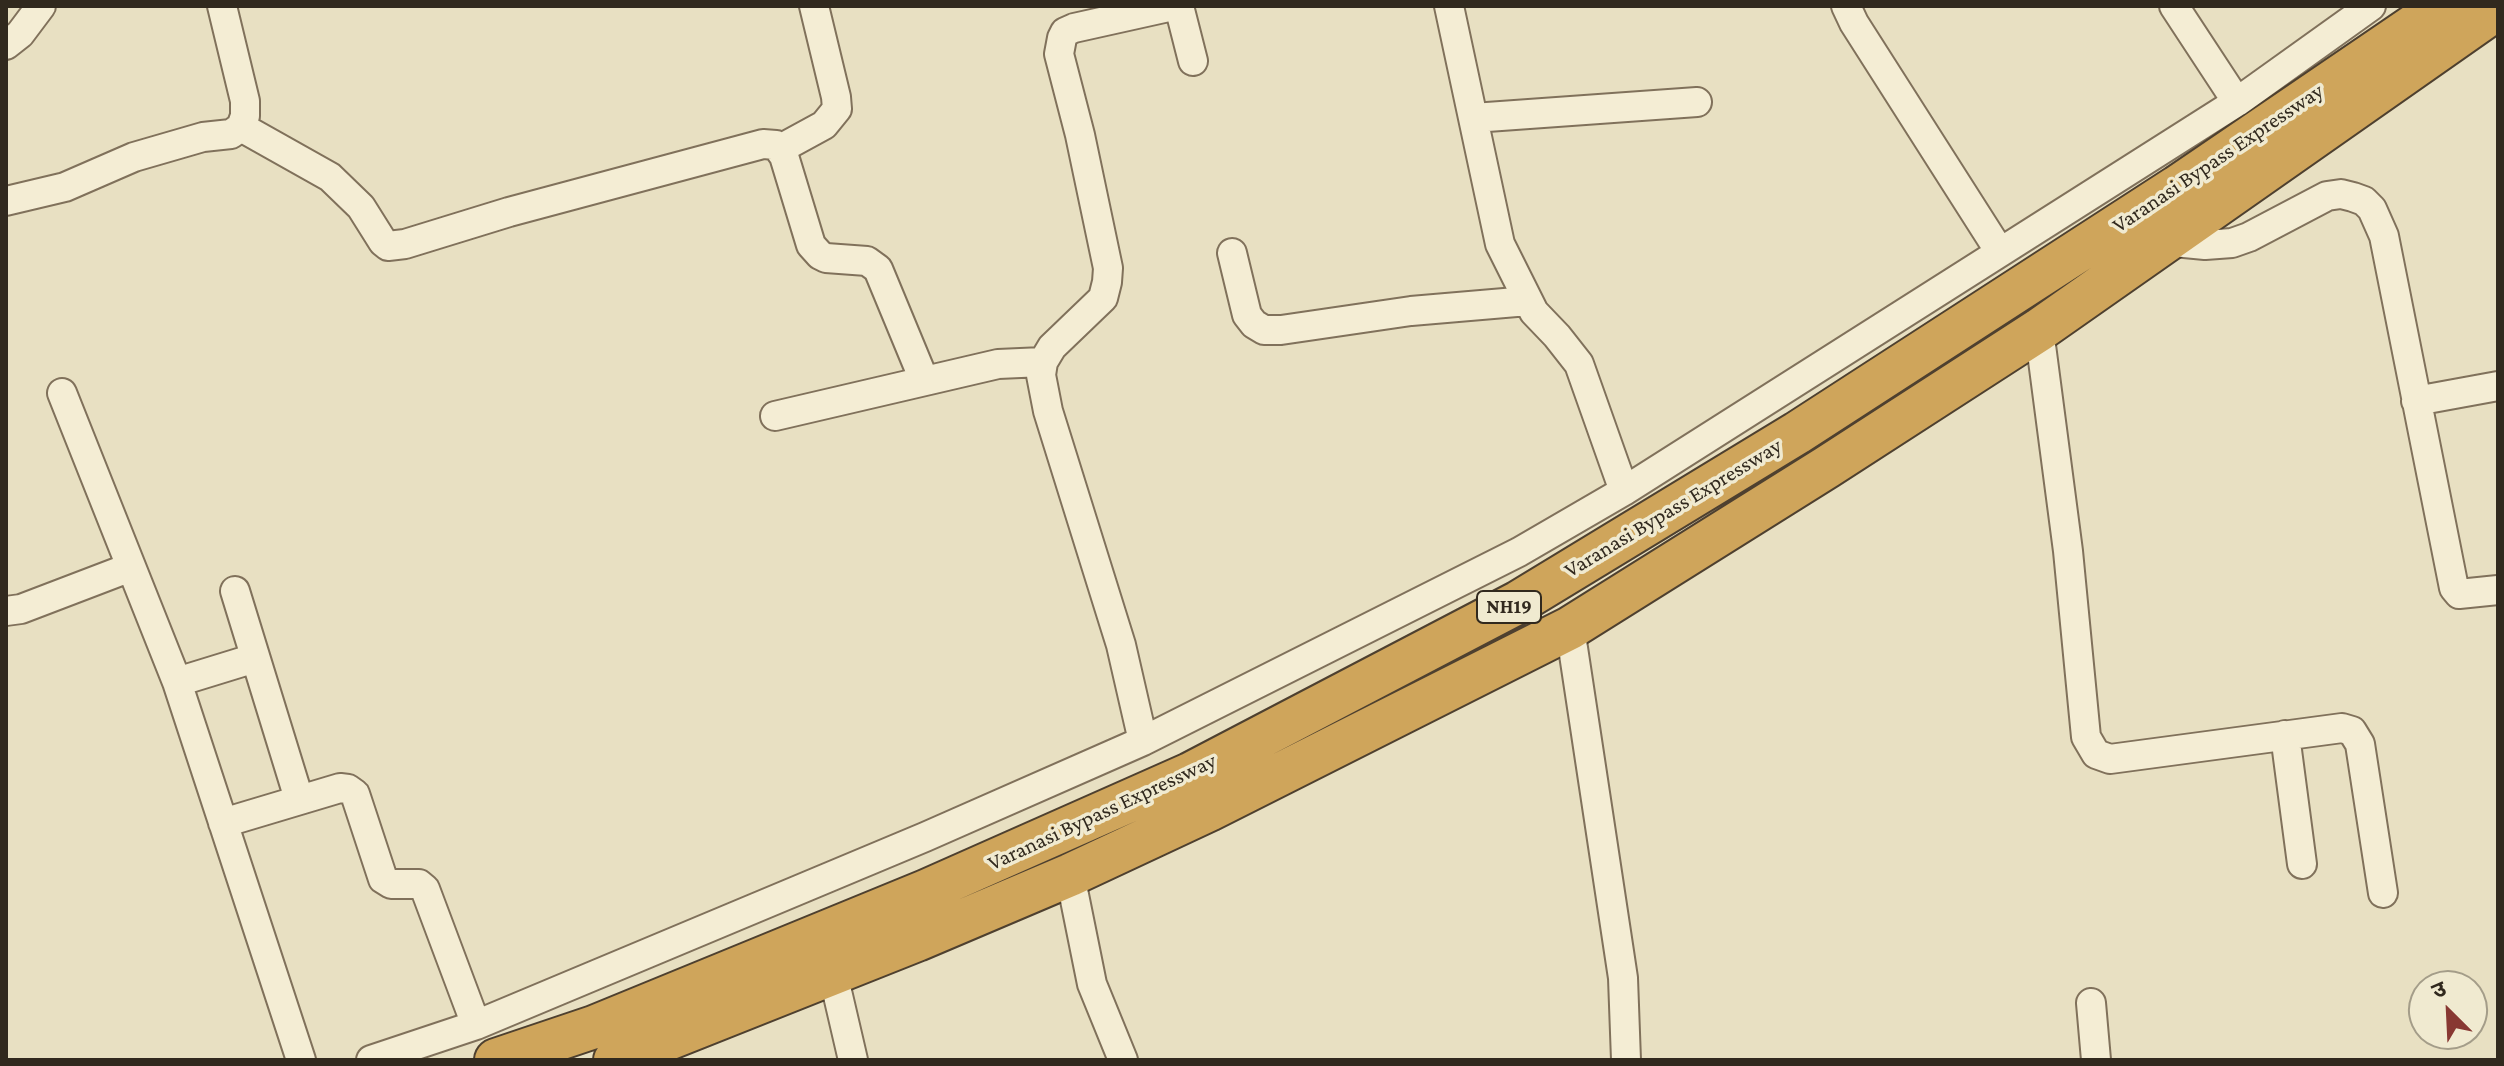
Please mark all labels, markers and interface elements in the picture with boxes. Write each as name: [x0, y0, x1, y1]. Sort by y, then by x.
street label: Varanasi Bypass Expressway: [2107, 77, 2329, 239]
street label: Varanasi Bypass Expressway: [1559, 433, 1787, 583]
road number: NH19: [1477, 591, 1541, 623]
street label: Varanasi Bypass Expressway: [984, 747, 1220, 877]
north arrow: [2408, 970, 2488, 1050]
text: उ: [2428, 975, 2450, 1003]

